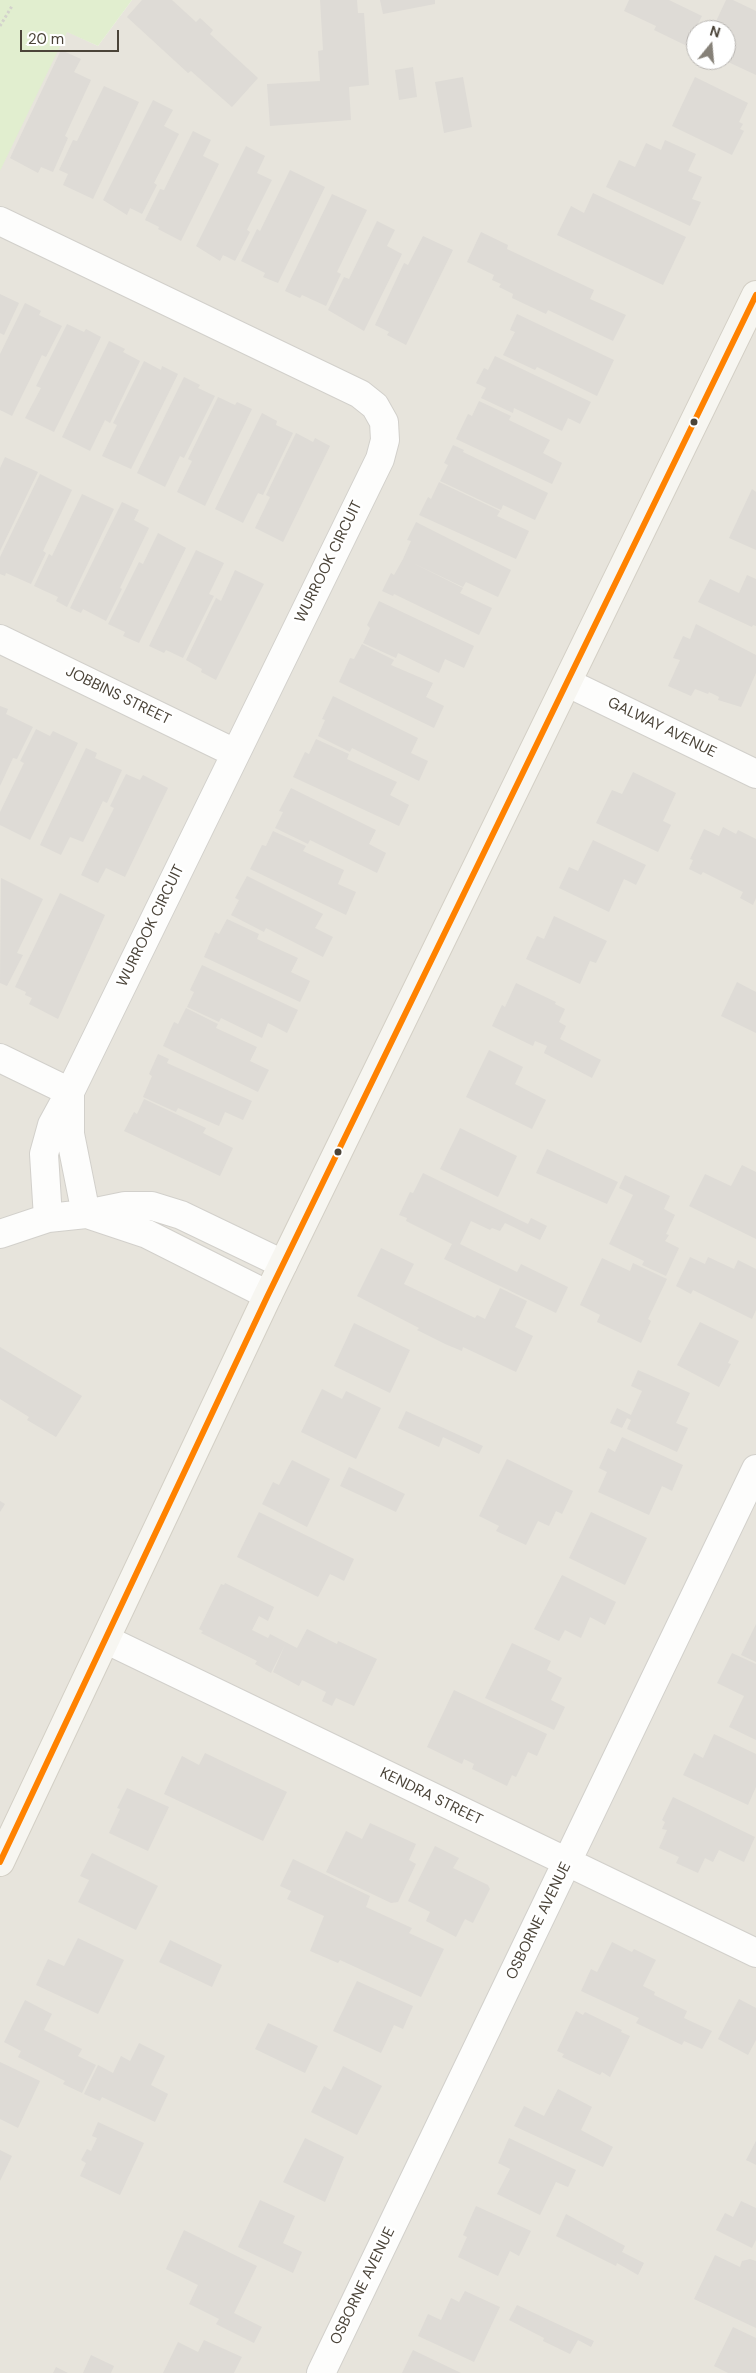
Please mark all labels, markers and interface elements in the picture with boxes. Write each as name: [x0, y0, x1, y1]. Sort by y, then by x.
scale bar: [22, 20, 121, 52]
north arrow: [686, 20, 736, 70]
text: N: [708, 22, 723, 42]
text: 20 m: [28, 29, 64, 49]
unlabelled marker: [689, 417, 699, 427]
street label: WURROOK CIRCUIT: [292, 498, 366, 626]
street label: JOBBINS STREET: [62, 663, 174, 729]
street label: GALWAY AVENUE: [605, 694, 719, 762]
street label: WURROOK CIRCUIT: [114, 862, 188, 990]
unlabelled marker: [333, 1147, 343, 1157]
street label: KENDRA STREET: [377, 1764, 485, 1830]
street label: OSBORNE AVENUE: [503, 1859, 575, 1983]
street label: OSBORNE AVENUE: [327, 2224, 399, 2348]

